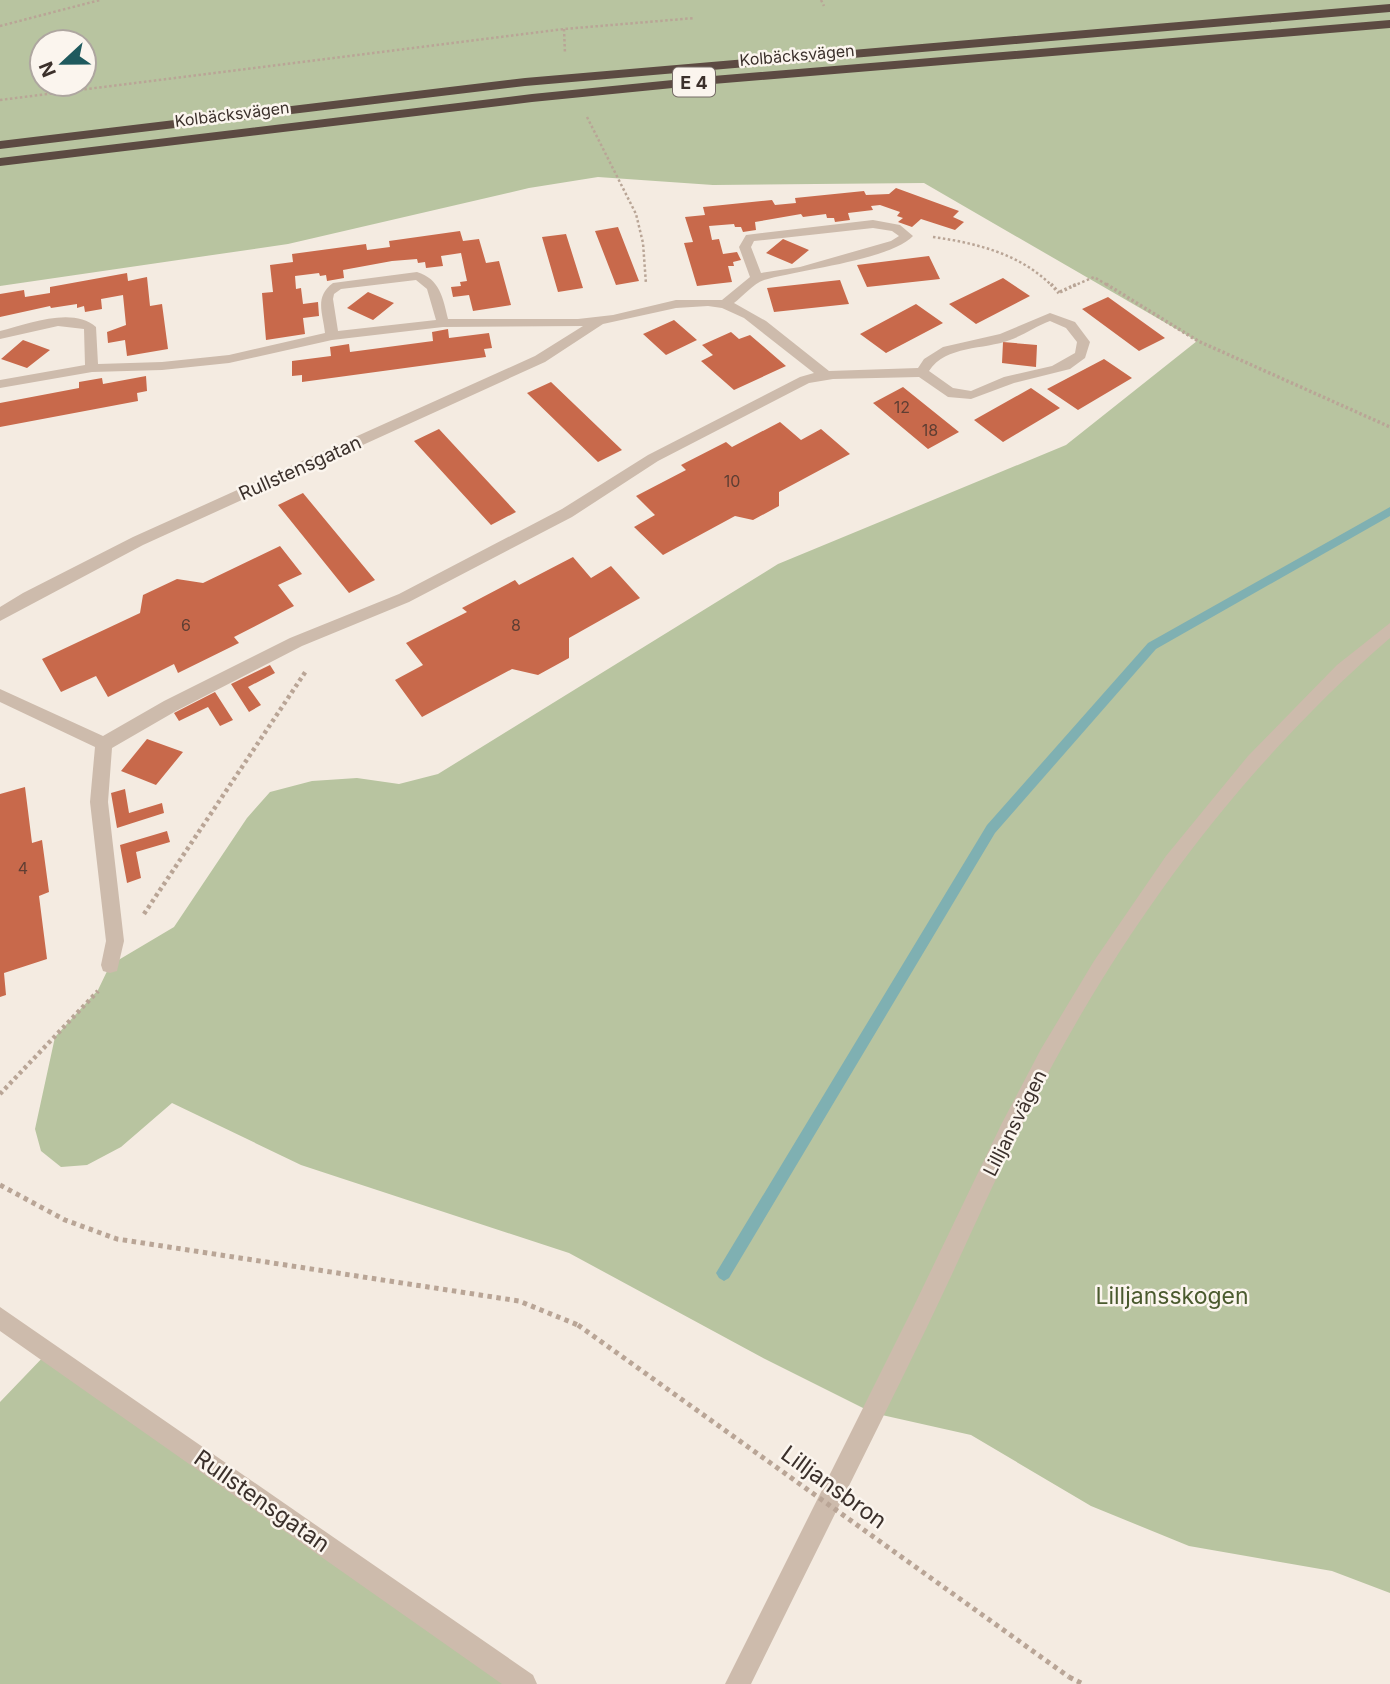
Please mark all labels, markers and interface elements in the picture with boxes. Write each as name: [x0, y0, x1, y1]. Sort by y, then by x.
north arrow: [28, 28, 98, 98]
street label: Kolbäcksvägen: [739, 40, 855, 70]
text: N: [34, 58, 61, 80]
road number: E 4: [673, 68, 715, 96]
street label: Kolbäcksvägen: [174, 97, 290, 131]
house number: 12: [894, 397, 910, 417]
house number: 18: [922, 420, 938, 440]
street label: Rullstensgatan: [235, 431, 365, 505]
house number: 10: [724, 471, 740, 491]
house number: 6: [181, 615, 191, 635]
house number: 8: [511, 615, 521, 635]
house number: 4: [18, 858, 28, 878]
street label: Lilljansvägen: [978, 1066, 1052, 1180]
park label: Lilljansskogen: [1095, 1282, 1249, 1310]
street label: Lilljansbron: [776, 1439, 892, 1535]
street label: Rullstensgatan: [189, 1444, 335, 1558]

